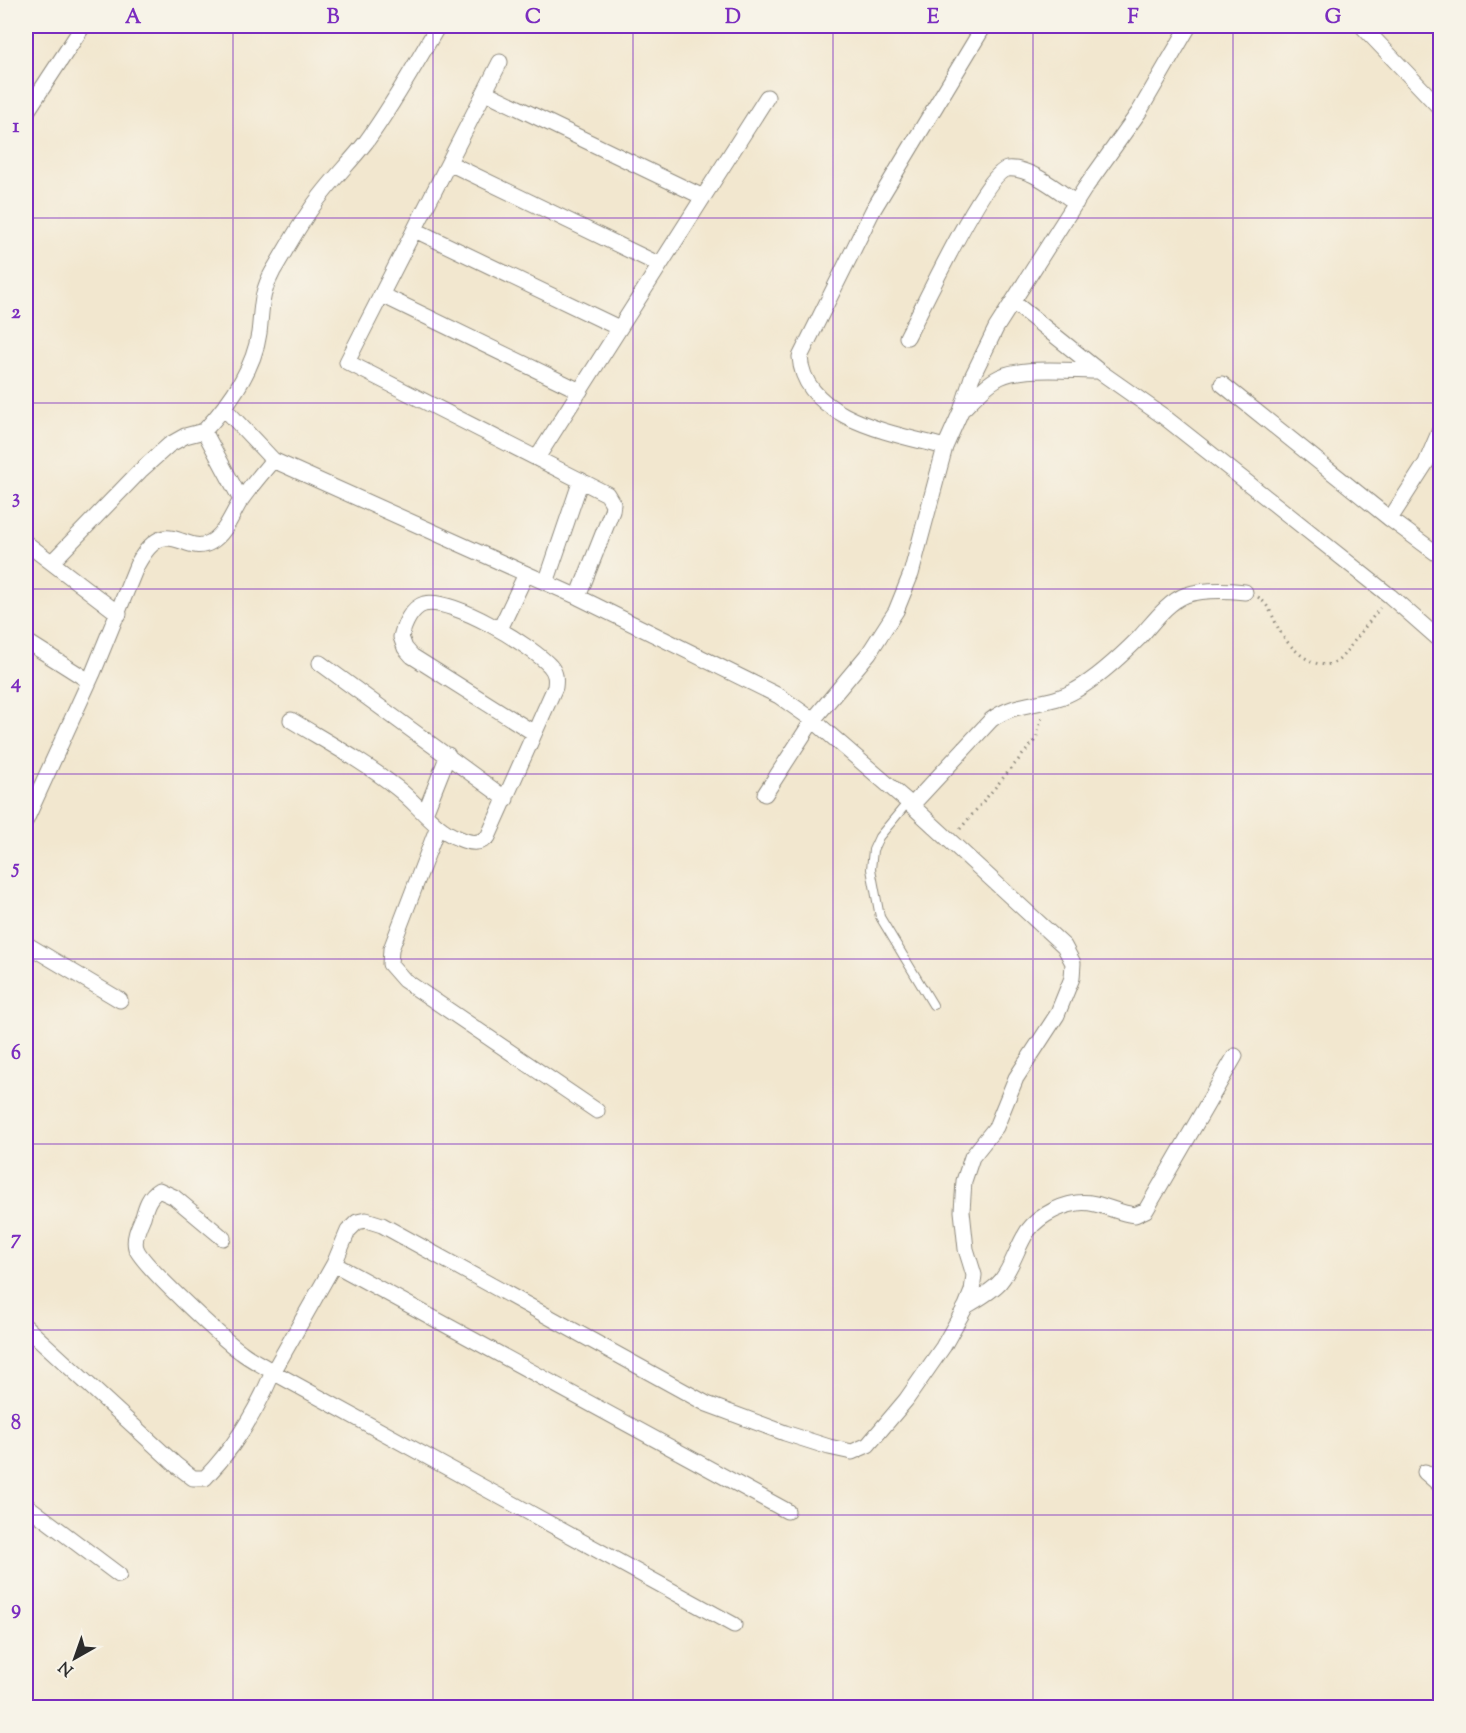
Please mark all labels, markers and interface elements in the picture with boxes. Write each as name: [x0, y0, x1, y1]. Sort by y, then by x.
text: A: [125, 4, 142, 33]
text: B: [327, 4, 340, 33]
text: C: [525, 4, 541, 33]
text: D: [725, 4, 741, 33]
text: E: [927, 4, 940, 33]
text: F: [1127, 4, 1139, 33]
text: G: [1325, 4, 1342, 33]
text: 1: [13, 113, 20, 142]
text: 2: [11, 299, 21, 328]
text: 3: [12, 484, 20, 513]
text: 4: [10, 669, 21, 698]
text: 5: [11, 854, 20, 883]
text: 6: [11, 1040, 21, 1069]
text: 7: [11, 1225, 22, 1254]
text: 8: [11, 1410, 21, 1439]
text: 9: [11, 1595, 21, 1624]
north arrow: [45, 1628, 105, 1688]
text: N: [55, 1655, 79, 1680]

